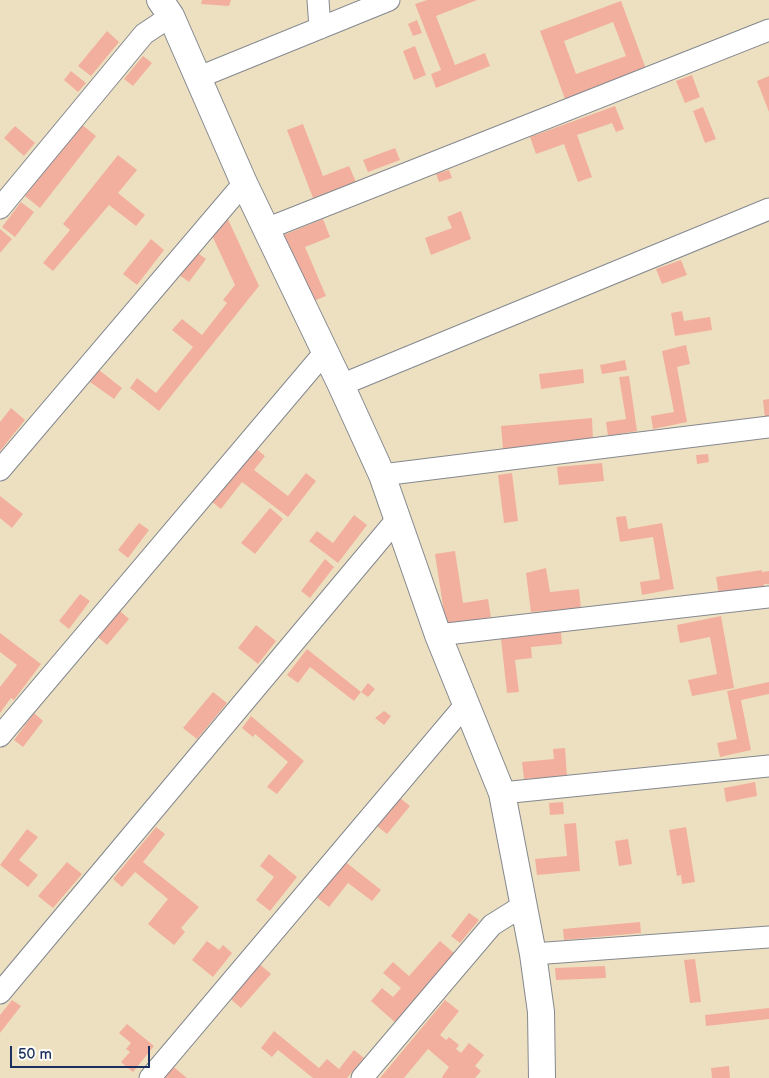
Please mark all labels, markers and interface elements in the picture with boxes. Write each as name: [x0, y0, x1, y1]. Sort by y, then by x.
scale bar: [12, 1036, 152, 1068]
text: 50 m: [18, 1045, 52, 1064]

